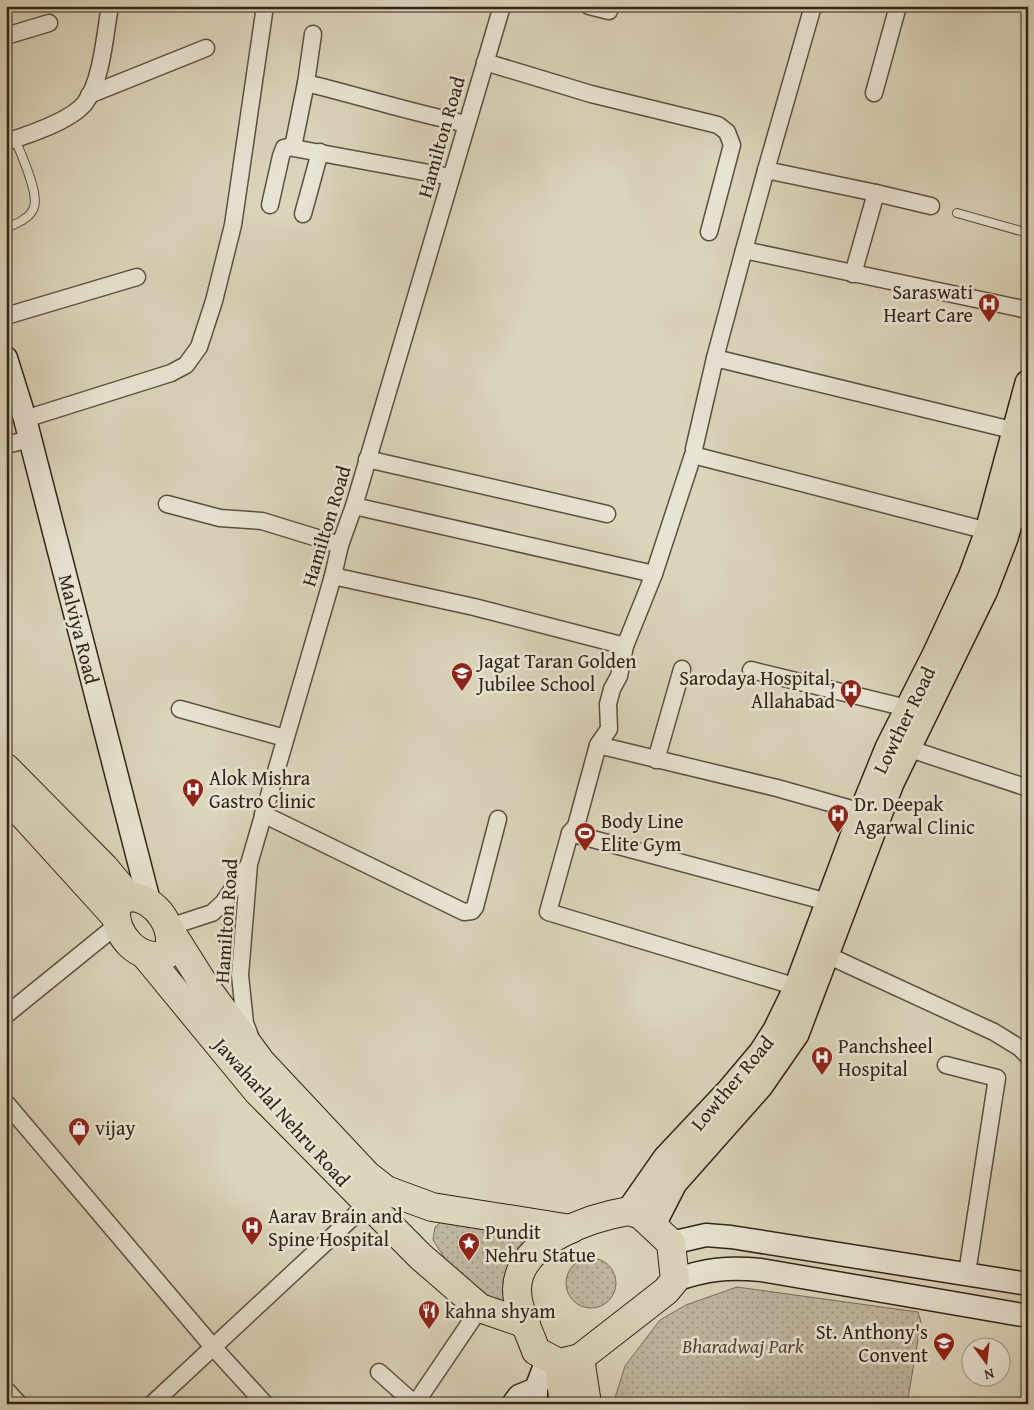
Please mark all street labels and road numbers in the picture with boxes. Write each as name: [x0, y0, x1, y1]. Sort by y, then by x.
street label: Hamilton Road: [409, 72, 472, 201]
street label: Hamilton Road: [293, 462, 358, 590]
street label: Malviya Road: [52, 571, 107, 687]
street label: Lowther Road: [865, 661, 942, 778]
street label: Hamilton Road: [207, 857, 244, 984]
street label: Jawaharlal Nehru Road: [205, 1028, 358, 1193]
street label: Lowther Road: [683, 1029, 780, 1136]

